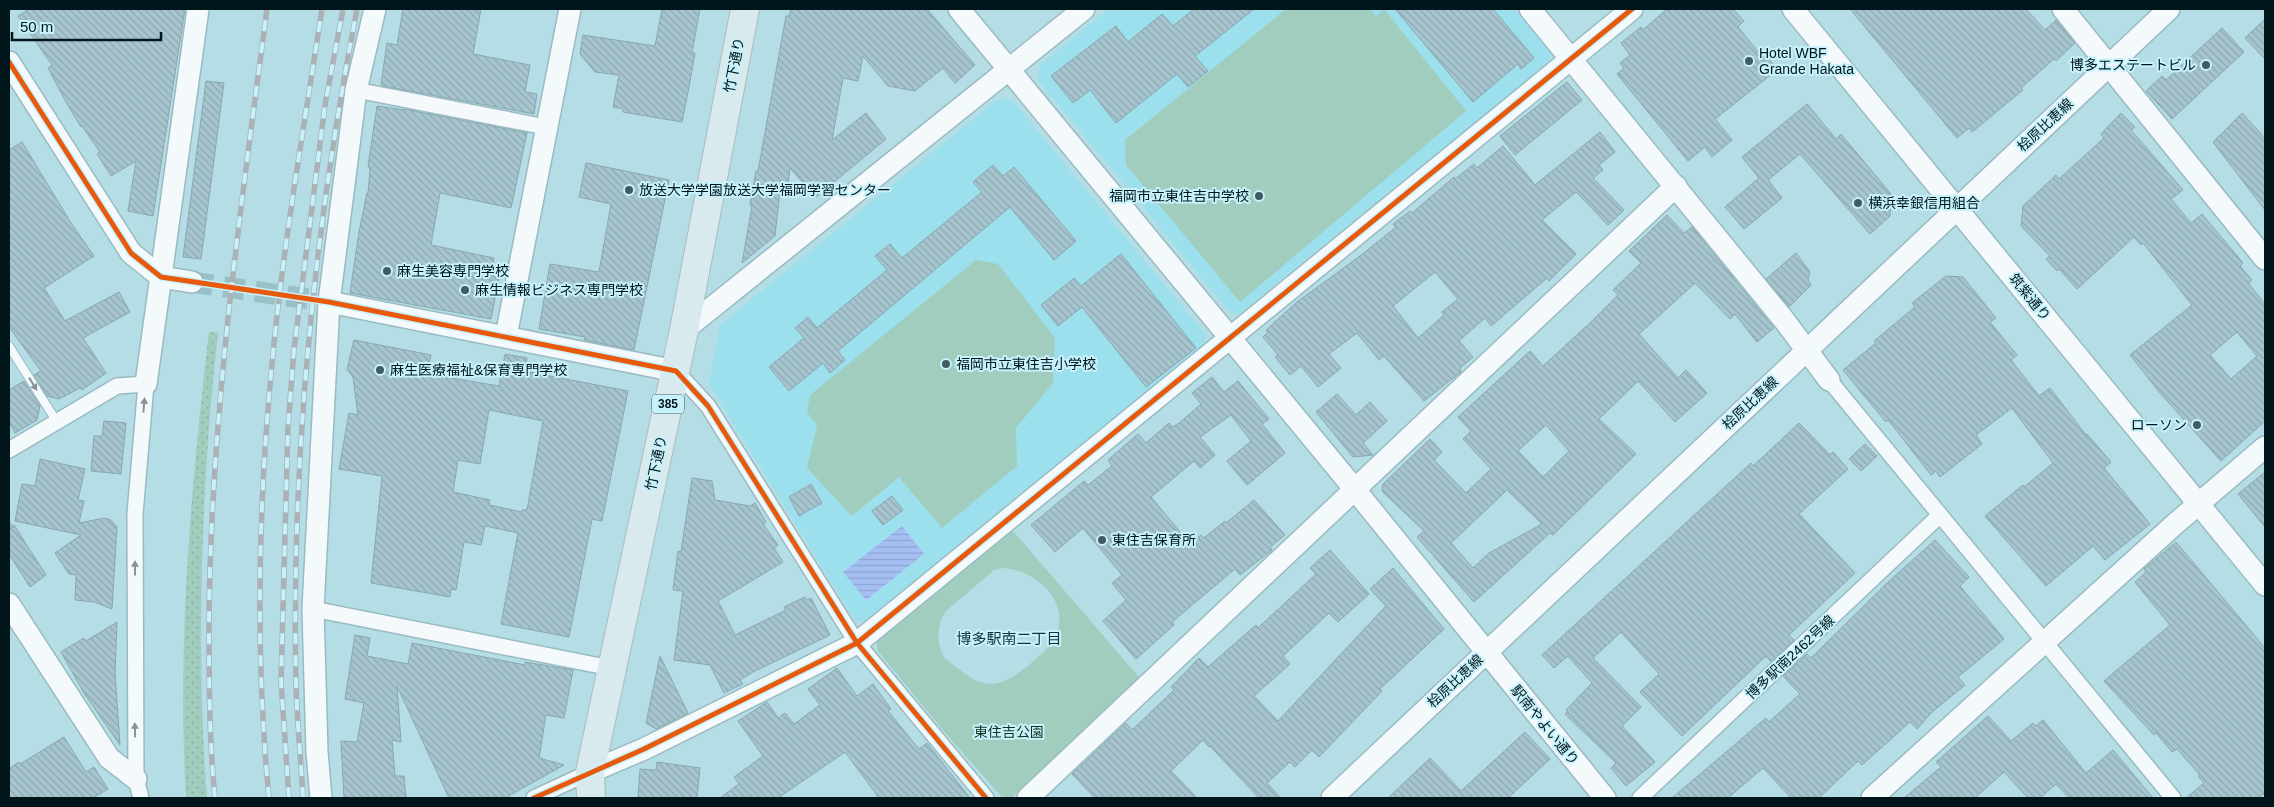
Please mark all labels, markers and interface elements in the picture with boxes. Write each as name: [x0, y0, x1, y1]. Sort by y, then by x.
scale bar: [12, 10, 161, 42]
text: 50 m: [20, 18, 53, 35]
street label: 竹下通り: [721, 36, 747, 94]
place label: Hotel WBF Grande Hakata: [1759, 45, 1854, 77]
marker: Hotel WBF Grande Hakata: [1743, 55, 1755, 67]
place label: 博多エステートビル: [2070, 57, 2196, 73]
marker: 博多エステートビル: [2200, 59, 2212, 71]
street label: 桧原比恵線: [2014, 95, 2076, 155]
place label: 放送大学学園放送大学福岡学習センター: [639, 182, 891, 198]
marker: 放送大学学園放送大学福岡学習センター: [623, 184, 635, 196]
place label: 福岡市立東住吉中学校: [1109, 188, 1249, 204]
marker: 福岡市立東住吉中学校: [1253, 190, 1265, 202]
place label: 横浜幸銀信用組合: [1868, 195, 1980, 211]
marker: 横浜幸銀信用組合: [1852, 197, 1864, 209]
place label: 麻生美容専門学校: [397, 263, 509, 279]
marker: 麻生美容専門学校: [381, 265, 393, 277]
street label: 筑紫通り: [2006, 270, 2054, 324]
place label: 麻生情報ビジネス専門学校: [475, 282, 643, 298]
marker: 麻生情報ビジネス専門学校: [459, 284, 471, 296]
place label: 福岡市立東住吉小学校: [956, 356, 1096, 372]
marker: 福岡市立東住吉小学校: [940, 358, 952, 370]
place label: 麻生医療福祉&保育専門学校: [390, 362, 567, 378]
marker: 麻生医療福祉&保育専門学校: [374, 364, 386, 376]
street label: 桧原比恵線: [1719, 373, 1781, 433]
one-way arrow: [28, 377, 38, 391]
road number: 385: [652, 394, 684, 414]
one-way arrow: [140, 397, 148, 413]
place label: ローソン: [2131, 417, 2187, 433]
marker: ローソン: [2191, 419, 2203, 431]
street label: 竹下通り: [642, 434, 670, 492]
place label: 東住吉保育所: [1112, 532, 1196, 548]
marker: 東住吉保育所: [1096, 534, 1108, 546]
one-way arrow: [131, 559, 139, 575]
street label: 博多駅南2462号線: [1742, 612, 1838, 702]
district label: 博多駅南二丁目: [956, 630, 1062, 647]
street label: 桧原比恵線: [1424, 651, 1486, 711]
street label: 駅南やよい通り: [1508, 682, 1582, 768]
one-way arrow: [131, 722, 139, 738]
park label: 東住吉公園: [974, 724, 1044, 740]

